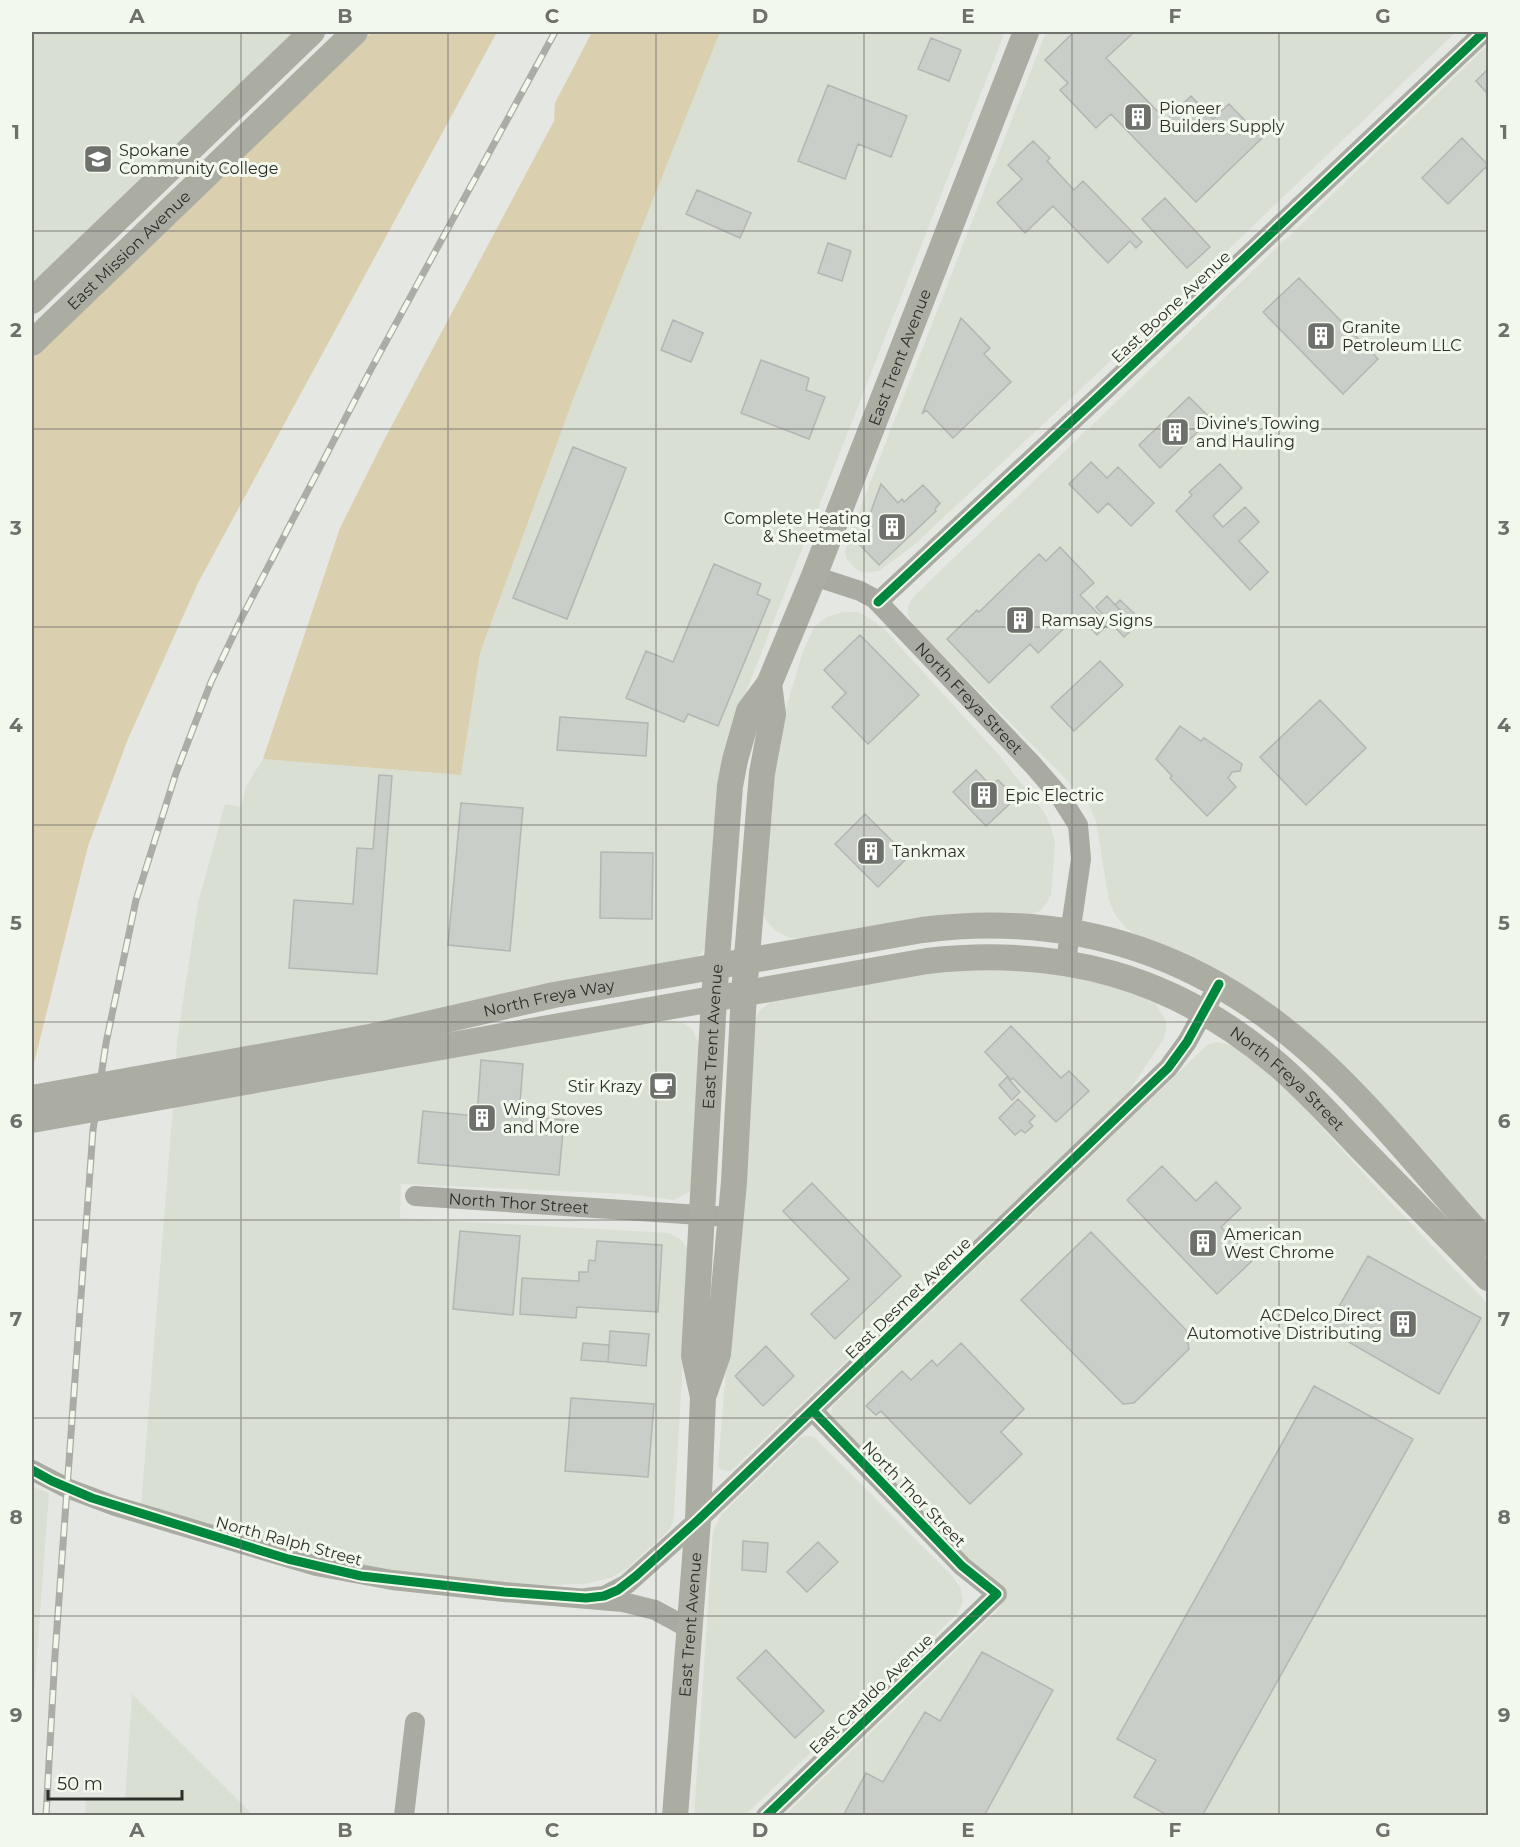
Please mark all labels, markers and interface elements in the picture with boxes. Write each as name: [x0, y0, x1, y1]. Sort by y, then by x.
text: A: [128, 4, 145, 28]
text: B: [337, 4, 353, 28]
text: C: [545, 4, 560, 28]
text: D: [752, 4, 768, 28]
text: E: [961, 4, 975, 28]
text: F: [1169, 4, 1182, 28]
text: G: [1375, 4, 1391, 28]
place label: Pioneer Builders Supply: [1159, 99, 1285, 136]
building icon: Pioneer Builders Supply: [1122, 101, 1154, 133]
text: 1: [12, 120, 20, 144]
text: 1: [1500, 120, 1508, 144]
place label: Spokane Community College: [119, 141, 278, 178]
school or university icon: Spokane Community College: [82, 143, 114, 175]
street label: East Mission Avenue: [63, 186, 194, 314]
street label: East Boone Avenue: [1108, 247, 1234, 367]
street label: East Trent Avenue: [864, 286, 935, 428]
text: 2: [10, 318, 22, 342]
place label: Granite Petroleum LLC: [1342, 318, 1462, 355]
text: 2: [1498, 318, 1510, 342]
building icon: Granite Petroleum LLC: [1305, 320, 1337, 352]
place label: Divine's Towing and Hauling: [1196, 414, 1320, 451]
building icon: Divine's Towing and Hauling: [1159, 416, 1191, 448]
place label: Complete Heating & Sheetmetal: [724, 509, 871, 546]
building icon: Complete Heating & Sheetmetal: [876, 511, 908, 543]
text: 3: [9, 516, 22, 540]
text: 3: [1497, 516, 1510, 540]
building icon: Ramsay Signs: [1004, 604, 1036, 636]
place label: Ramsay Signs: [1041, 611, 1153, 630]
street label: North Freya Street: [911, 638, 1027, 758]
text: 4: [9, 713, 23, 737]
text: 4: [1497, 713, 1511, 737]
building icon: Epic Electric: [968, 779, 1000, 811]
place label: Epic Electric: [1005, 786, 1104, 805]
building icon: Tankmax: [855, 835, 887, 867]
place label: Tankmax: [892, 842, 966, 861]
text: 5: [10, 911, 22, 935]
text: 5: [1498, 911, 1510, 935]
street label: East Trent Avenue: [698, 963, 726, 1110]
street label: North Freya Way: [481, 975, 616, 1020]
street label: North Freya Street: [1227, 1022, 1349, 1135]
cafe icon: Stir Krazy: [647, 1070, 679, 1102]
place label: Stir Krazy: [568, 1077, 642, 1096]
place label: Wing Stoves and More: [503, 1100, 603, 1137]
building icon: Wing Stoves and More: [466, 1102, 498, 1134]
text: 6: [10, 1109, 23, 1133]
text: 6: [1498, 1109, 1511, 1133]
street label: North Thor Street: [448, 1189, 590, 1217]
place label: American West Chrome: [1224, 1225, 1334, 1262]
building icon: American West Chrome: [1187, 1227, 1219, 1259]
street label: East Desmet Avenue: [841, 1233, 975, 1363]
place label: ACDelco Direct Automotive Distributing: [1187, 1306, 1382, 1343]
text: 7: [10, 1307, 22, 1331]
text: 7: [1498, 1307, 1510, 1331]
building icon: ACDelco Direct Automotive Distributing: [1387, 1308, 1419, 1340]
street label: North Thor Street: [858, 1437, 970, 1551]
text: 8: [9, 1505, 23, 1529]
text: 8: [1497, 1505, 1511, 1529]
street label: North Ralph Street: [214, 1512, 365, 1570]
street label: East Trent Avenue: [675, 1551, 705, 1698]
street label: East Cataldo Avenue: [805, 1630, 937, 1758]
text: 9: [10, 1703, 22, 1727]
text: 9: [1498, 1703, 1510, 1727]
scale bar: [48, 1763, 182, 1801]
text: 50 m: [57, 1773, 103, 1795]
text: A: [128, 1818, 145, 1842]
text: B: [337, 1818, 353, 1842]
text: C: [545, 1818, 560, 1842]
text: D: [752, 1818, 768, 1842]
text: E: [961, 1818, 975, 1842]
text: F: [1169, 1818, 1182, 1842]
text: G: [1375, 1818, 1391, 1842]

